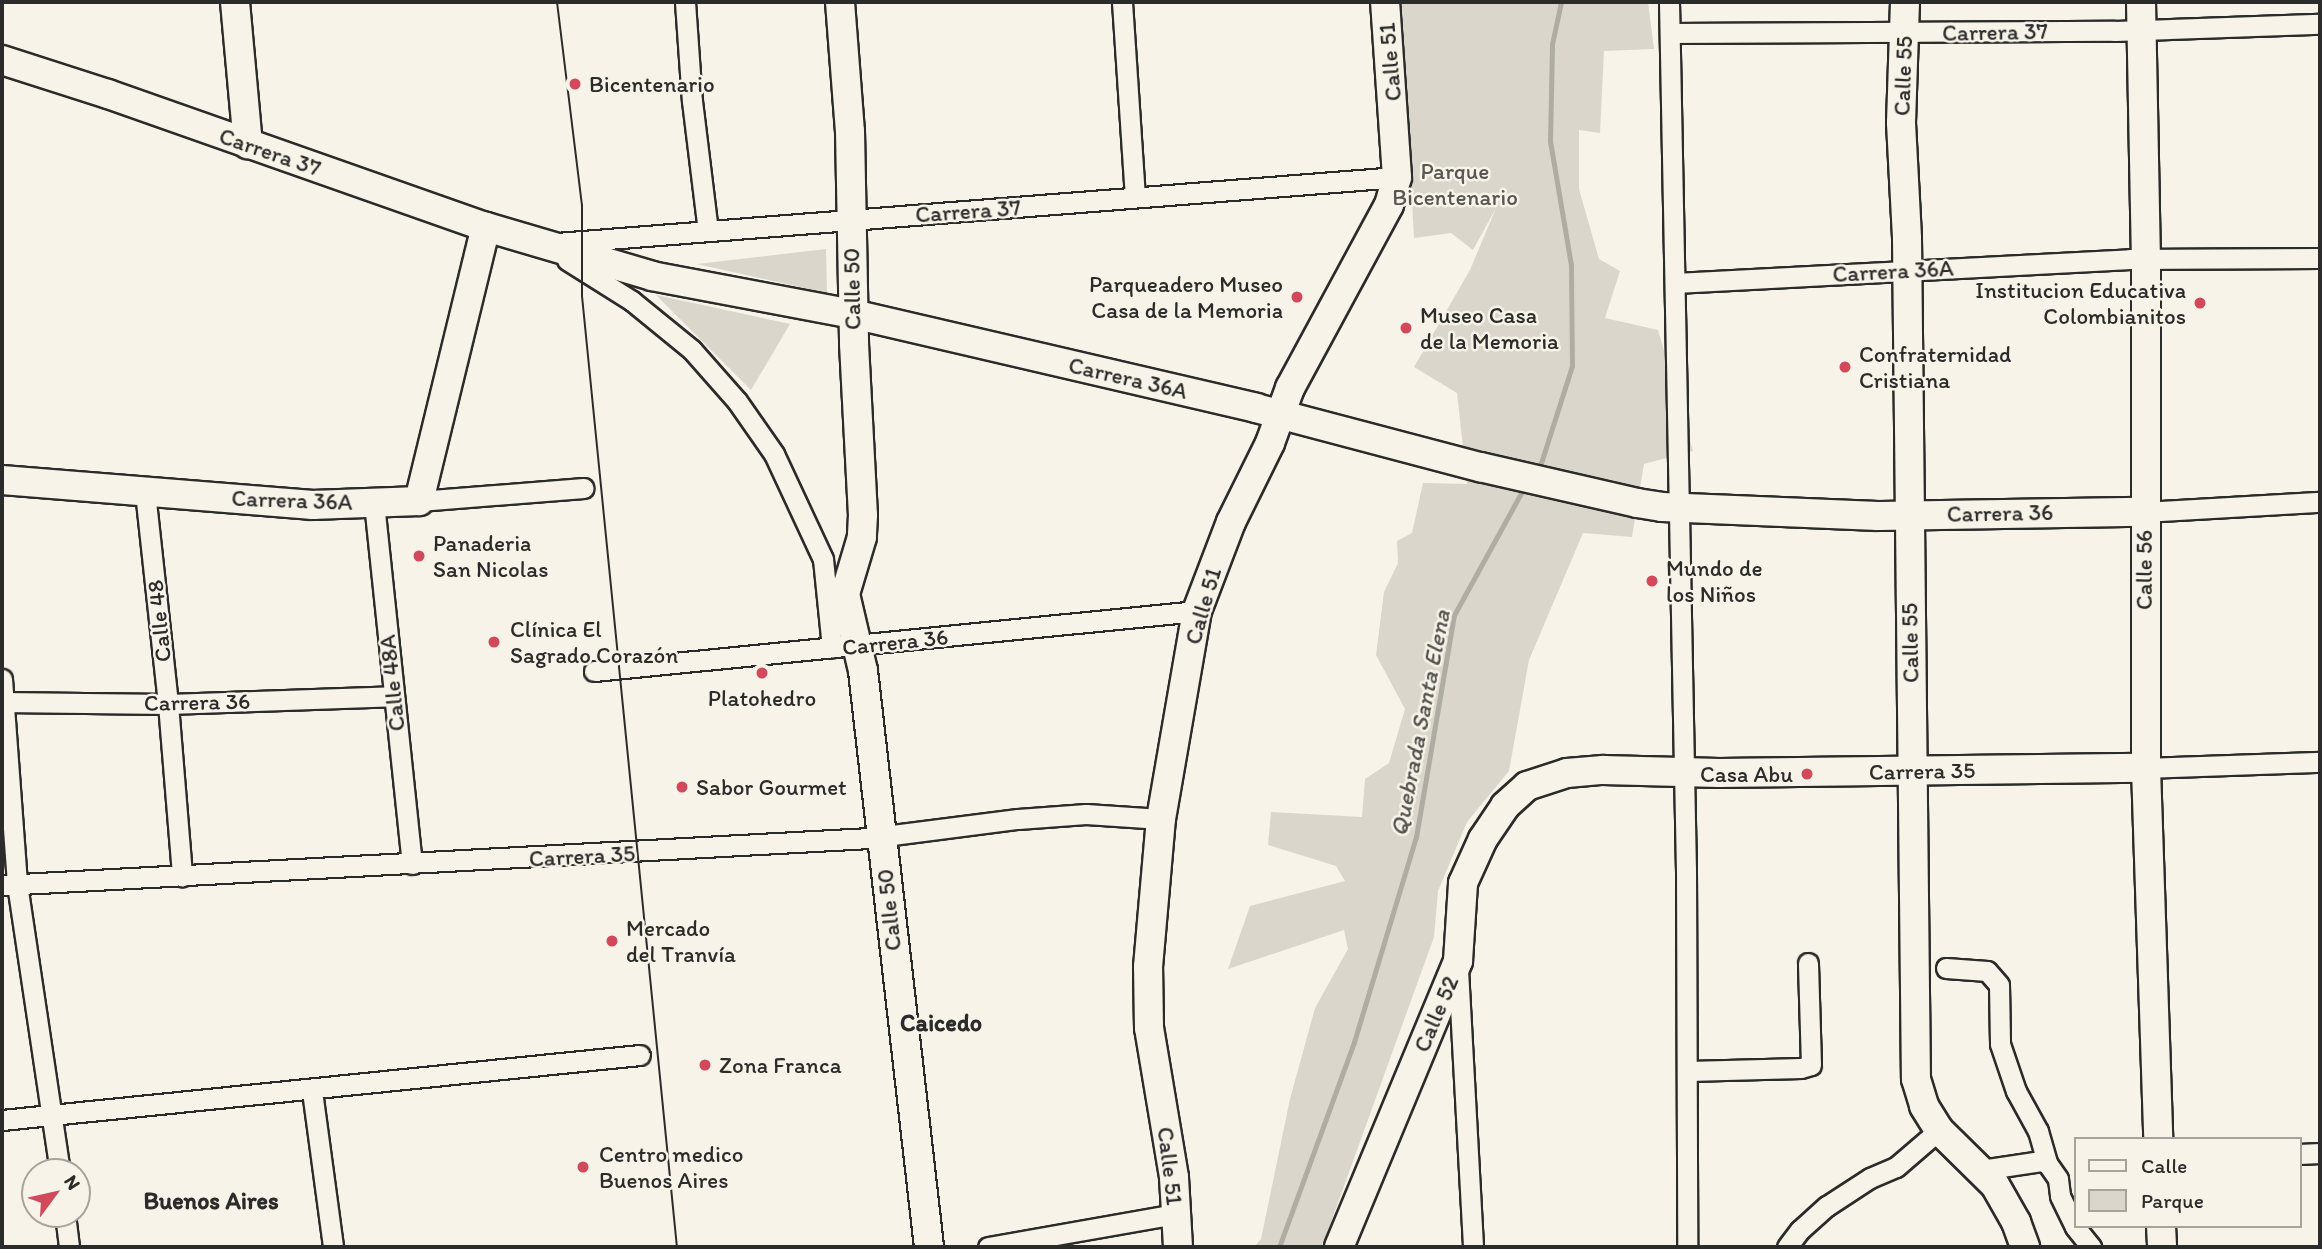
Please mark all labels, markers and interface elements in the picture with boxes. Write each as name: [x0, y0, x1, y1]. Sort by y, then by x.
street label: Carrera 37: [1942, 17, 2048, 47]
street label: Calle 51: [1373, 22, 1407, 102]
street label: Calle 55: [1888, 36, 1918, 116]
place label: Bicentenario: [589, 70, 715, 98]
marker: Bicentenario: [567, 76, 583, 92]
street label: Carrera 37: [216, 122, 324, 182]
park label: Parque Bicentenario: [1392, 157, 1518, 211]
street label: Carrera 37: [914, 194, 1022, 228]
street label: Calle 50: [837, 248, 867, 330]
street label: Carrera 36A: [1832, 254, 1954, 288]
place label: Parqueadero Museo Casa de la Memoria: [1089, 270, 1283, 324]
place label: Institucion Educativa Colombianitos: [1975, 276, 2186, 330]
marker: Parqueadero Museo Casa de la Memoria: [1289, 289, 1305, 305]
marker: Institucion Educativa Colombianitos: [2192, 295, 2208, 311]
place label: Museo Casa de la Memoria: [1420, 301, 1559, 355]
marker: Museo Casa de la Memoria: [1398, 320, 1414, 336]
place label: Confraternidad Cristiana: [1859, 340, 2011, 394]
street label: Carrera 36A: [1066, 351, 1190, 405]
marker: Confraternidad Cristiana: [1837, 359, 1853, 375]
street label: Carrera 36A: [231, 484, 353, 516]
street label: Carrera 36: [1947, 498, 2053, 528]
place label: Panaderia San Nicolas: [433, 529, 549, 583]
street label: Calle 56: [2130, 530, 2158, 610]
marker: Panaderia San Nicolas: [411, 548, 427, 564]
place label: Mundo de los Niños: [1666, 554, 1763, 608]
street label: Calle 51: [1179, 564, 1227, 648]
marker: Mundo de los Niños: [1644, 573, 1660, 589]
street label: Calle 48: [141, 579, 177, 663]
street label: Calle 55: [1896, 603, 1924, 683]
water label: Quebrada Santa Elena: [1384, 608, 1456, 838]
place label: Clínica El Sagrado Corazón: [510, 615, 678, 669]
street label: Carrera 36: [841, 623, 949, 661]
marker: Clínica El Sagrado Corazón: [484, 632, 504, 652]
street label: Calle 48A: [373, 633, 411, 733]
marker: Platohedro: [754, 665, 770, 681]
place label: Platohedro: [708, 684, 816, 712]
street label: Carrera 36: [144, 687, 250, 717]
street label: Carrera 35: [1869, 756, 1975, 786]
place label: Casa Abu: [1700, 760, 1793, 788]
marker: Casa Abu: [1799, 766, 1815, 782]
place label: Sabor Gourmet: [696, 773, 846, 801]
marker: Sabor Gourmet: [674, 779, 690, 795]
street label: Carrera 35: [528, 839, 636, 873]
street label: Calle 50: [871, 868, 907, 952]
place label: Mercado del Tranvía: [626, 914, 734, 968]
marker: Mercado del Tranvía: [604, 933, 620, 949]
street label: Calle 52: [1408, 972, 1464, 1056]
district label: Caicedo: [900, 1009, 982, 1037]
place label: Zona Franca: [719, 1051, 840, 1079]
marker: Zona Franca: [697, 1057, 713, 1073]
street label: Calle 51: [1152, 1125, 1188, 1207]
legend: [2074, 1137, 2301, 1228]
place label: Centro medico Buenos Aires: [599, 1140, 743, 1194]
text: Calle: [2141, 1153, 2187, 1178]
marker: Centro medico Buenos Aires: [573, 1157, 593, 1177]
north arrow: [21, 1158, 91, 1228]
text: N: [59, 1171, 85, 1194]
district label: Buenos Aires: [143, 1187, 279, 1215]
text: Parque: [2141, 1188, 2204, 1213]

